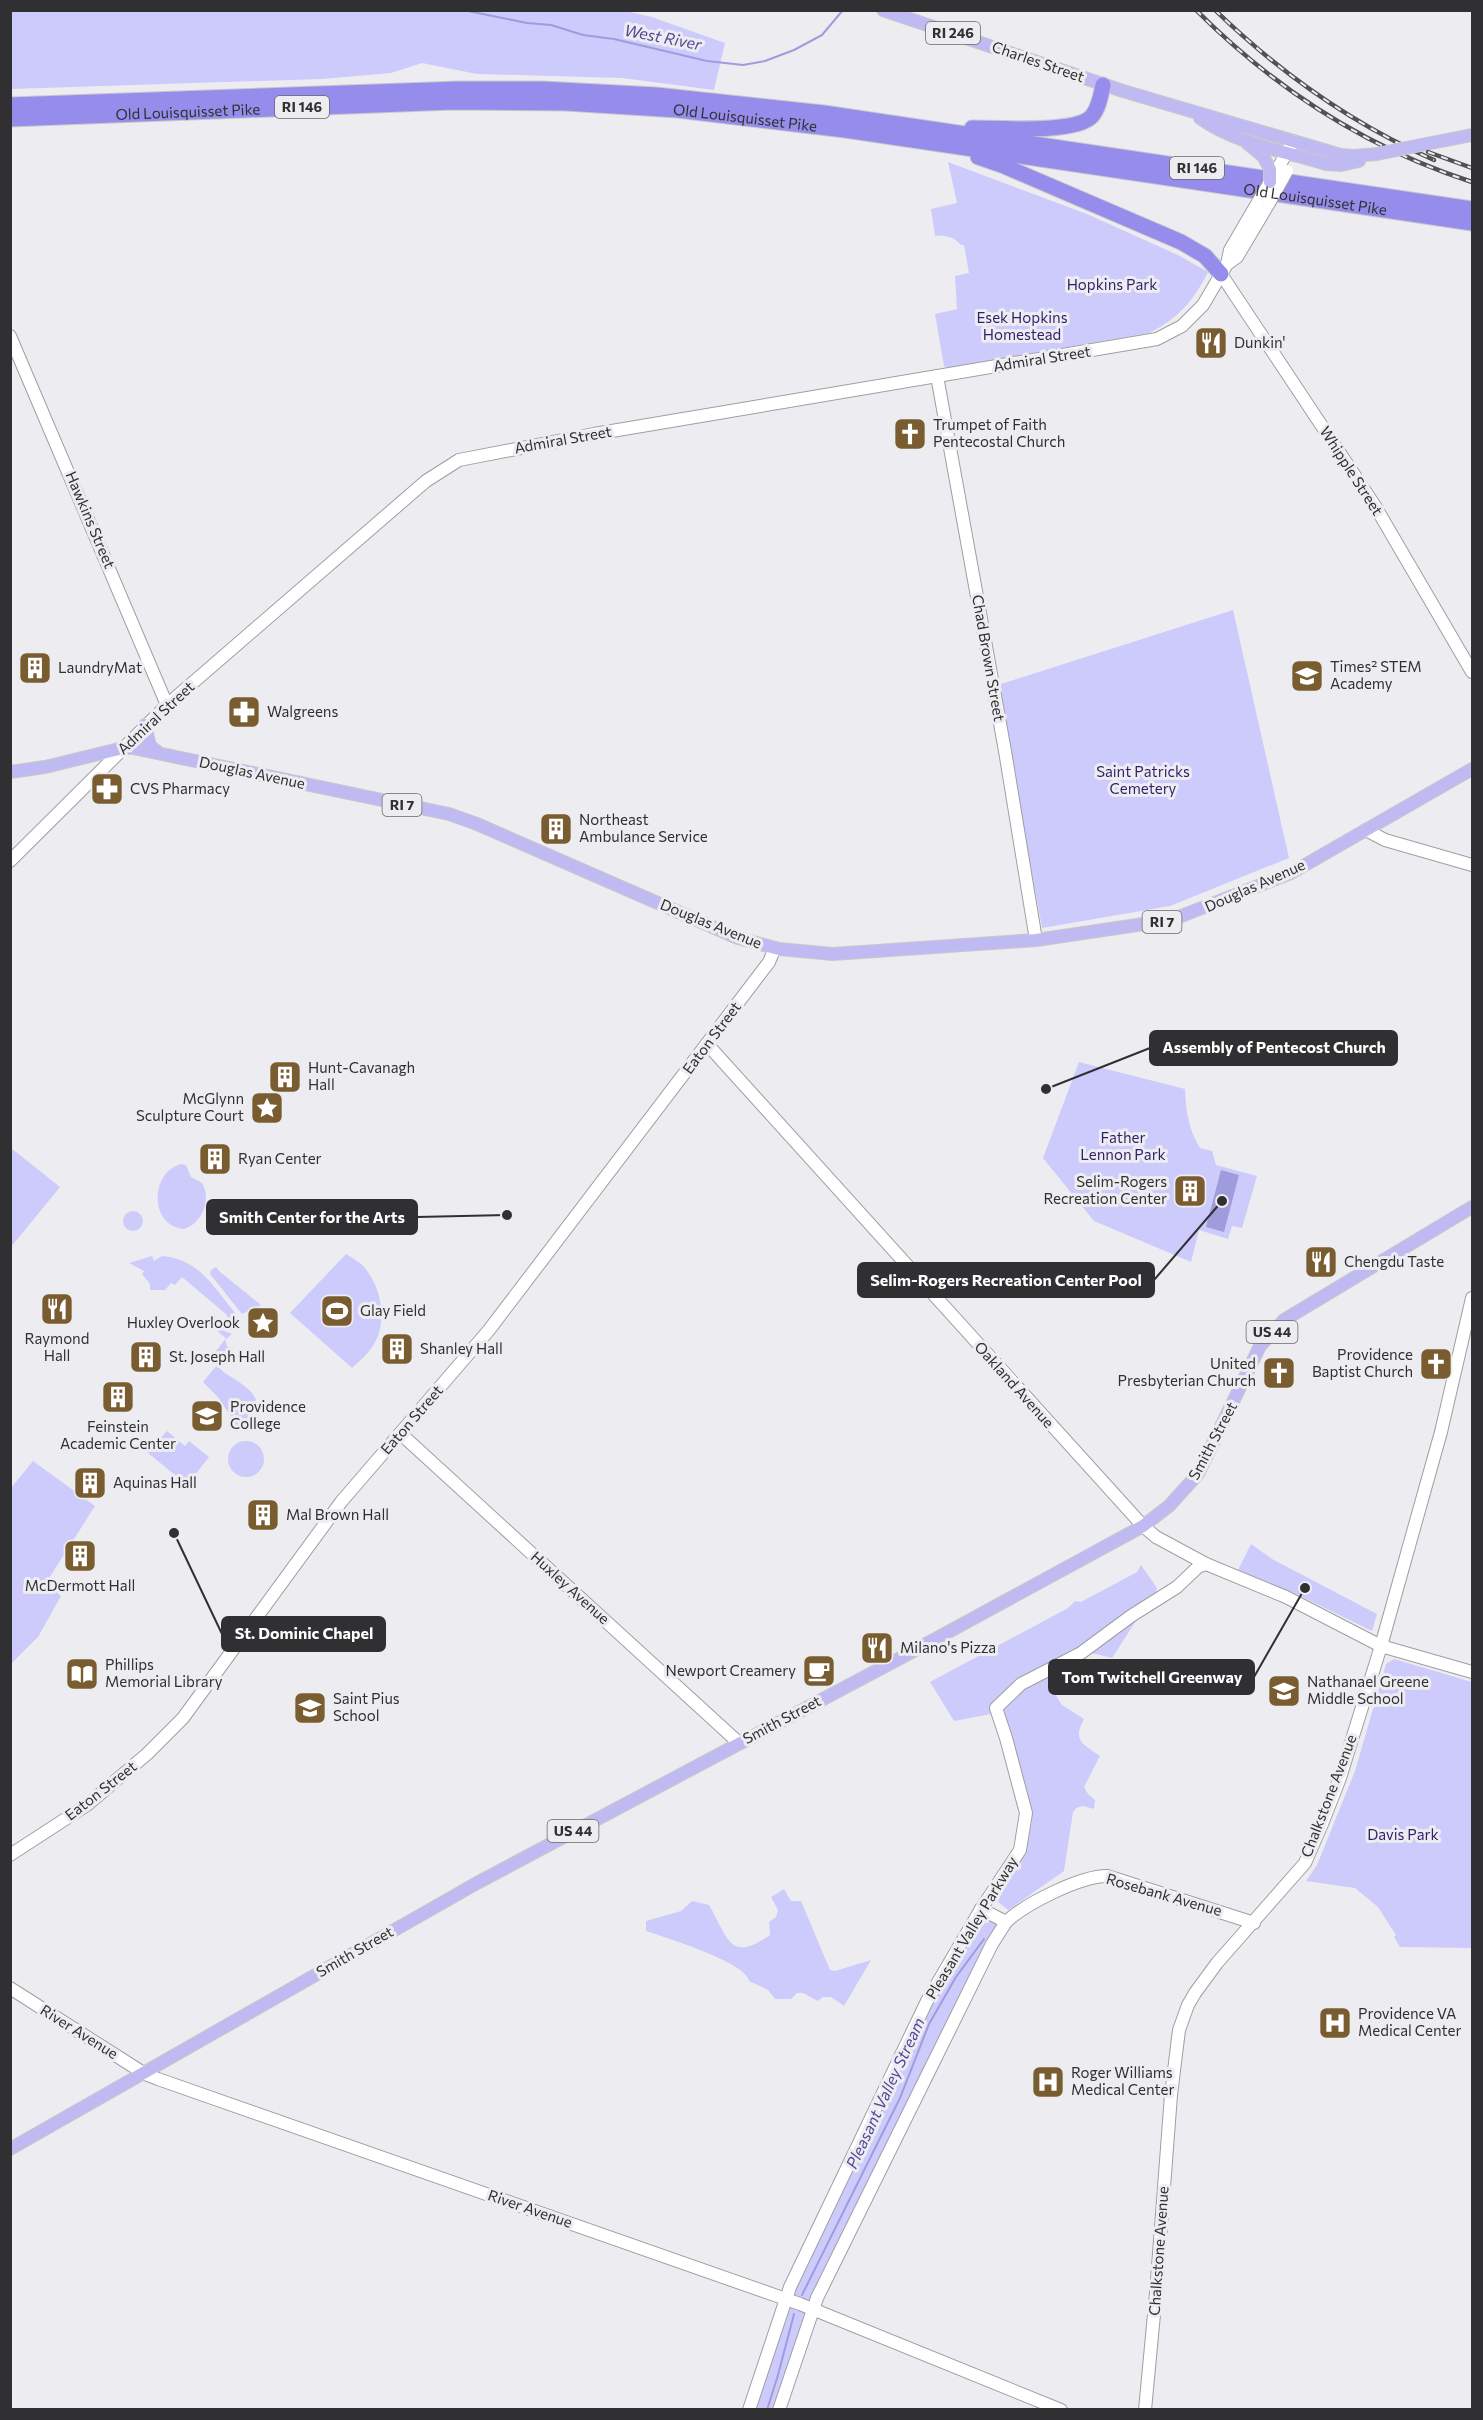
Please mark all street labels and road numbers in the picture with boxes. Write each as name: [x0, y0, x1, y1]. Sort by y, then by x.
road number: RI 246: [926, 22, 980, 44]
street label: Charles Street: [990, 37, 1087, 85]
road number: RI 146: [275, 96, 329, 118]
street label: Old Louisquisset Pike: [115, 99, 261, 123]
street label: Old Louisquisset Pike: [672, 100, 818, 135]
road number: RI 146: [1170, 157, 1224, 179]
street label: Old Louisquisset Pike: [1242, 179, 1388, 218]
street label: Admiral Street: [992, 341, 1092, 375]
street label: Admiral Street: [513, 422, 613, 456]
street label: Whipple Street: [1316, 423, 1387, 518]
street label: Hawkins Street: [62, 468, 119, 571]
street label: Chad Brown Street: [969, 593, 1009, 723]
street label: Admiral Street: [113, 677, 197, 757]
street label: Douglas Avenue: [198, 752, 307, 792]
road number: RI 7: [382, 794, 422, 816]
street label: Douglas Avenue: [1202, 855, 1308, 915]
street label: Douglas Avenue: [658, 895, 765, 952]
road number: RI 7: [1142, 911, 1182, 933]
street label: Eaton Street: [678, 998, 744, 1077]
road number: US 44: [1246, 1321, 1298, 1343]
street label: Oakland Avenue: [971, 1337, 1058, 1431]
street label: Eaton Street: [376, 1381, 446, 1458]
street label: Smith Street: [1184, 1398, 1240, 1483]
street label: Huxley Avenue: [528, 1547, 614, 1627]
street label: Smith Street: [739, 1691, 824, 1747]
street label: Chalkstone Avenue: [1296, 1732, 1360, 1859]
street label: Eaton Street: [61, 1757, 140, 1824]
road number: US 44: [548, 1820, 598, 1842]
street label: Pleasant Valley Parkway: [921, 1853, 1021, 2002]
street label: Rosebank Avenue: [1104, 1869, 1224, 1919]
street label: Smith Street: [313, 1922, 396, 1980]
street label: River Avenue: [37, 2000, 122, 2062]
street label: River Avenue: [486, 2185, 575, 2231]
street label: Chalkstone Avenue: [1144, 2185, 1172, 2316]

